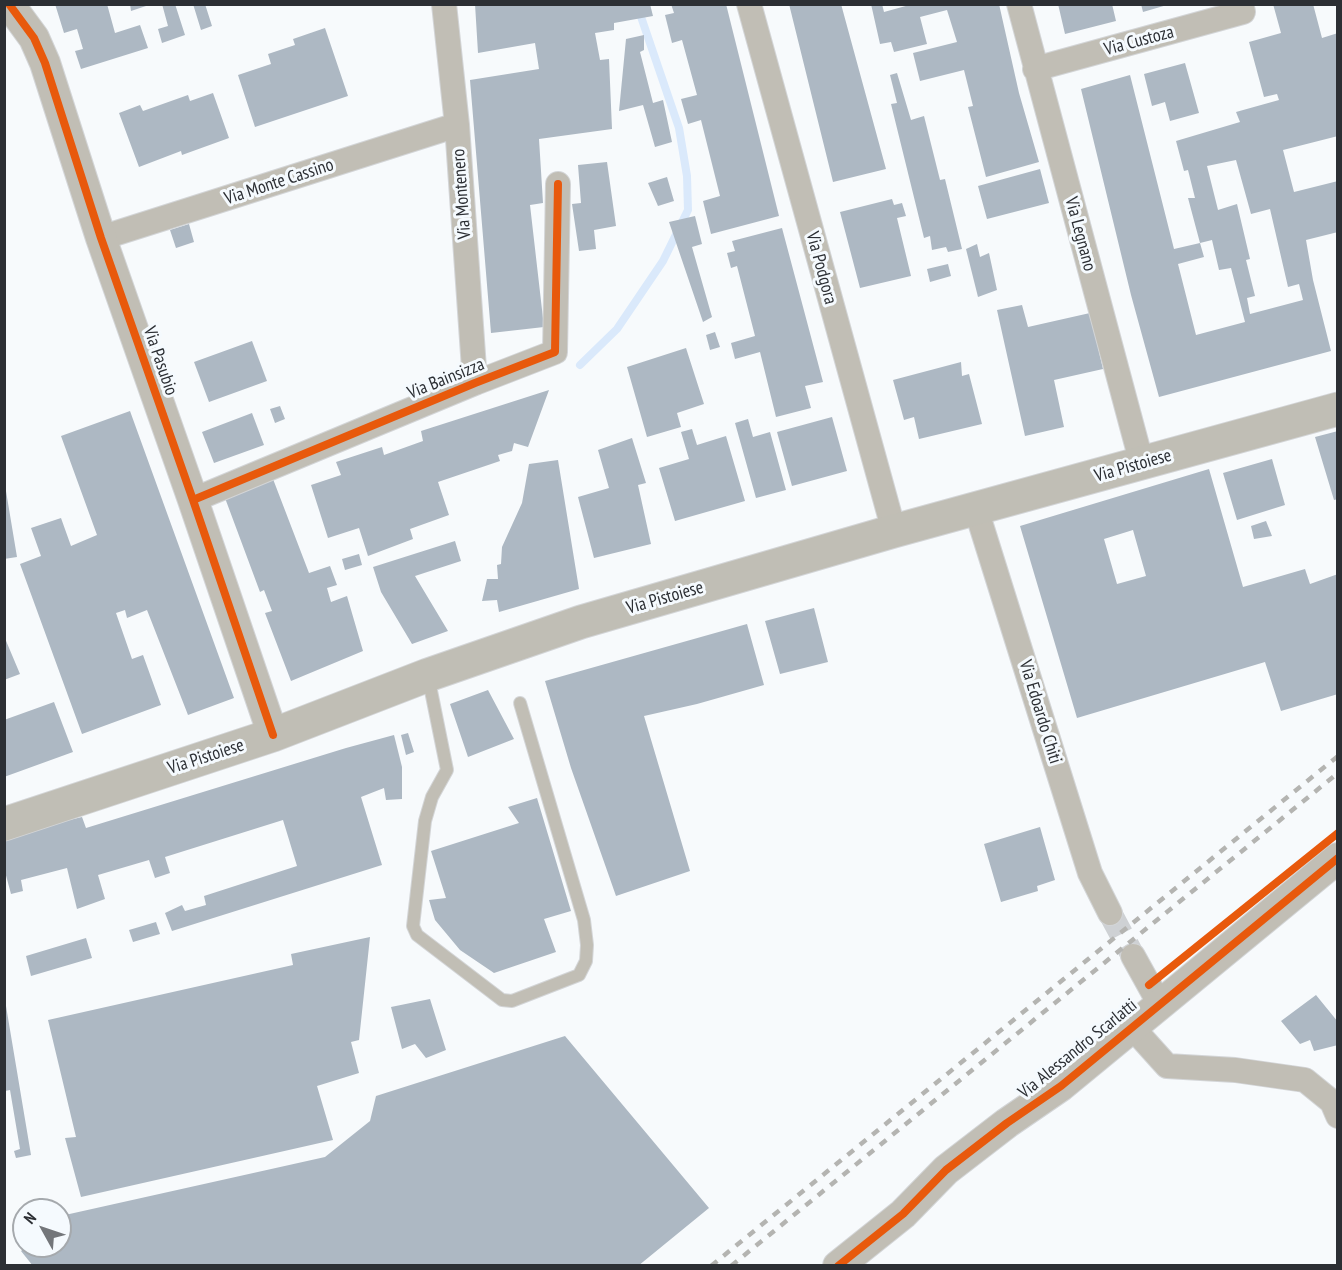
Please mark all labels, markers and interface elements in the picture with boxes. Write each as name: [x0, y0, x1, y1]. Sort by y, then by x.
street label: Via Custoza: [1102, 21, 1176, 61]
street label: Via Montenero: [448, 148, 476, 240]
street label: Via Monte Cassino: [222, 154, 336, 210]
street label: Via Legnano: [1060, 195, 1100, 273]
street label: Via Podgora: [801, 229, 841, 307]
street label: Via Pasubio: [138, 324, 182, 398]
street label: Via Bainsizza: [404, 354, 488, 404]
street label: Via Pistoiese: [1092, 445, 1174, 487]
street label: Via Pistoiese: [624, 577, 706, 619]
street label: Via Edoardo Chiti: [1014, 658, 1066, 766]
street label: Via Pistoiese: [165, 735, 247, 779]
street label: Via Alessandro Scarlatti: [1014, 995, 1142, 1103]
north arrow: [12, 1198, 72, 1258]
text: N: [19, 1208, 40, 1227]

